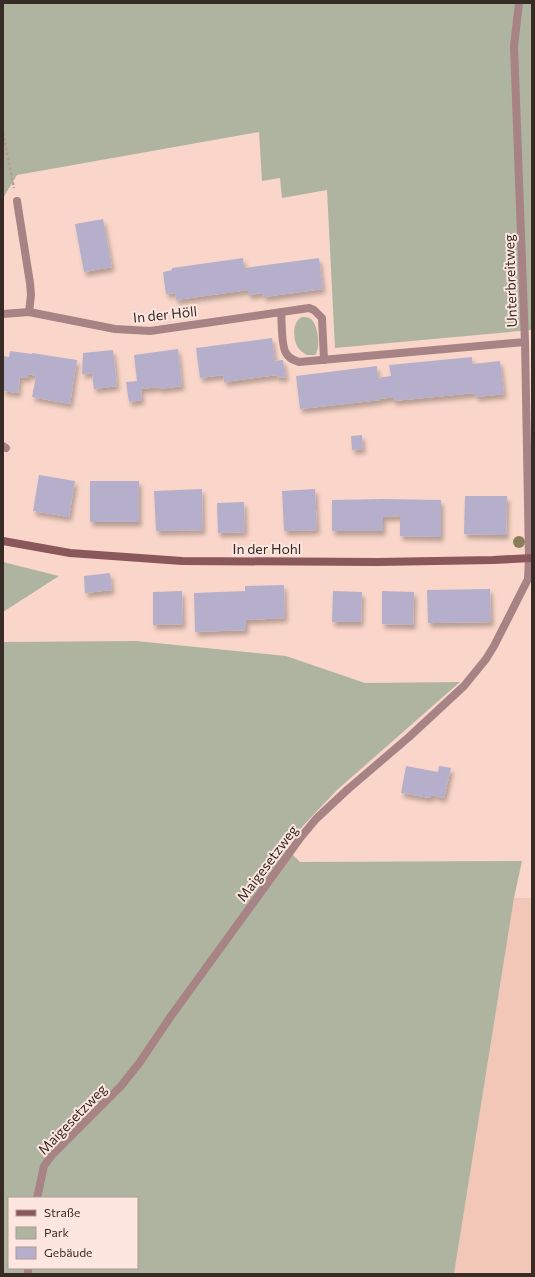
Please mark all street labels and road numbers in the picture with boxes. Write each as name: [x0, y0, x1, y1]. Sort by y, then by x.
street label: Unterbreitweg: [500, 234, 520, 328]
street label: In der Höll: [132, 302, 198, 326]
street label: In der Hohl: [233, 540, 301, 557]
street label: Maigesetzweg: [233, 821, 302, 905]
street label: Maigesetzweg: [34, 1080, 110, 1158]

